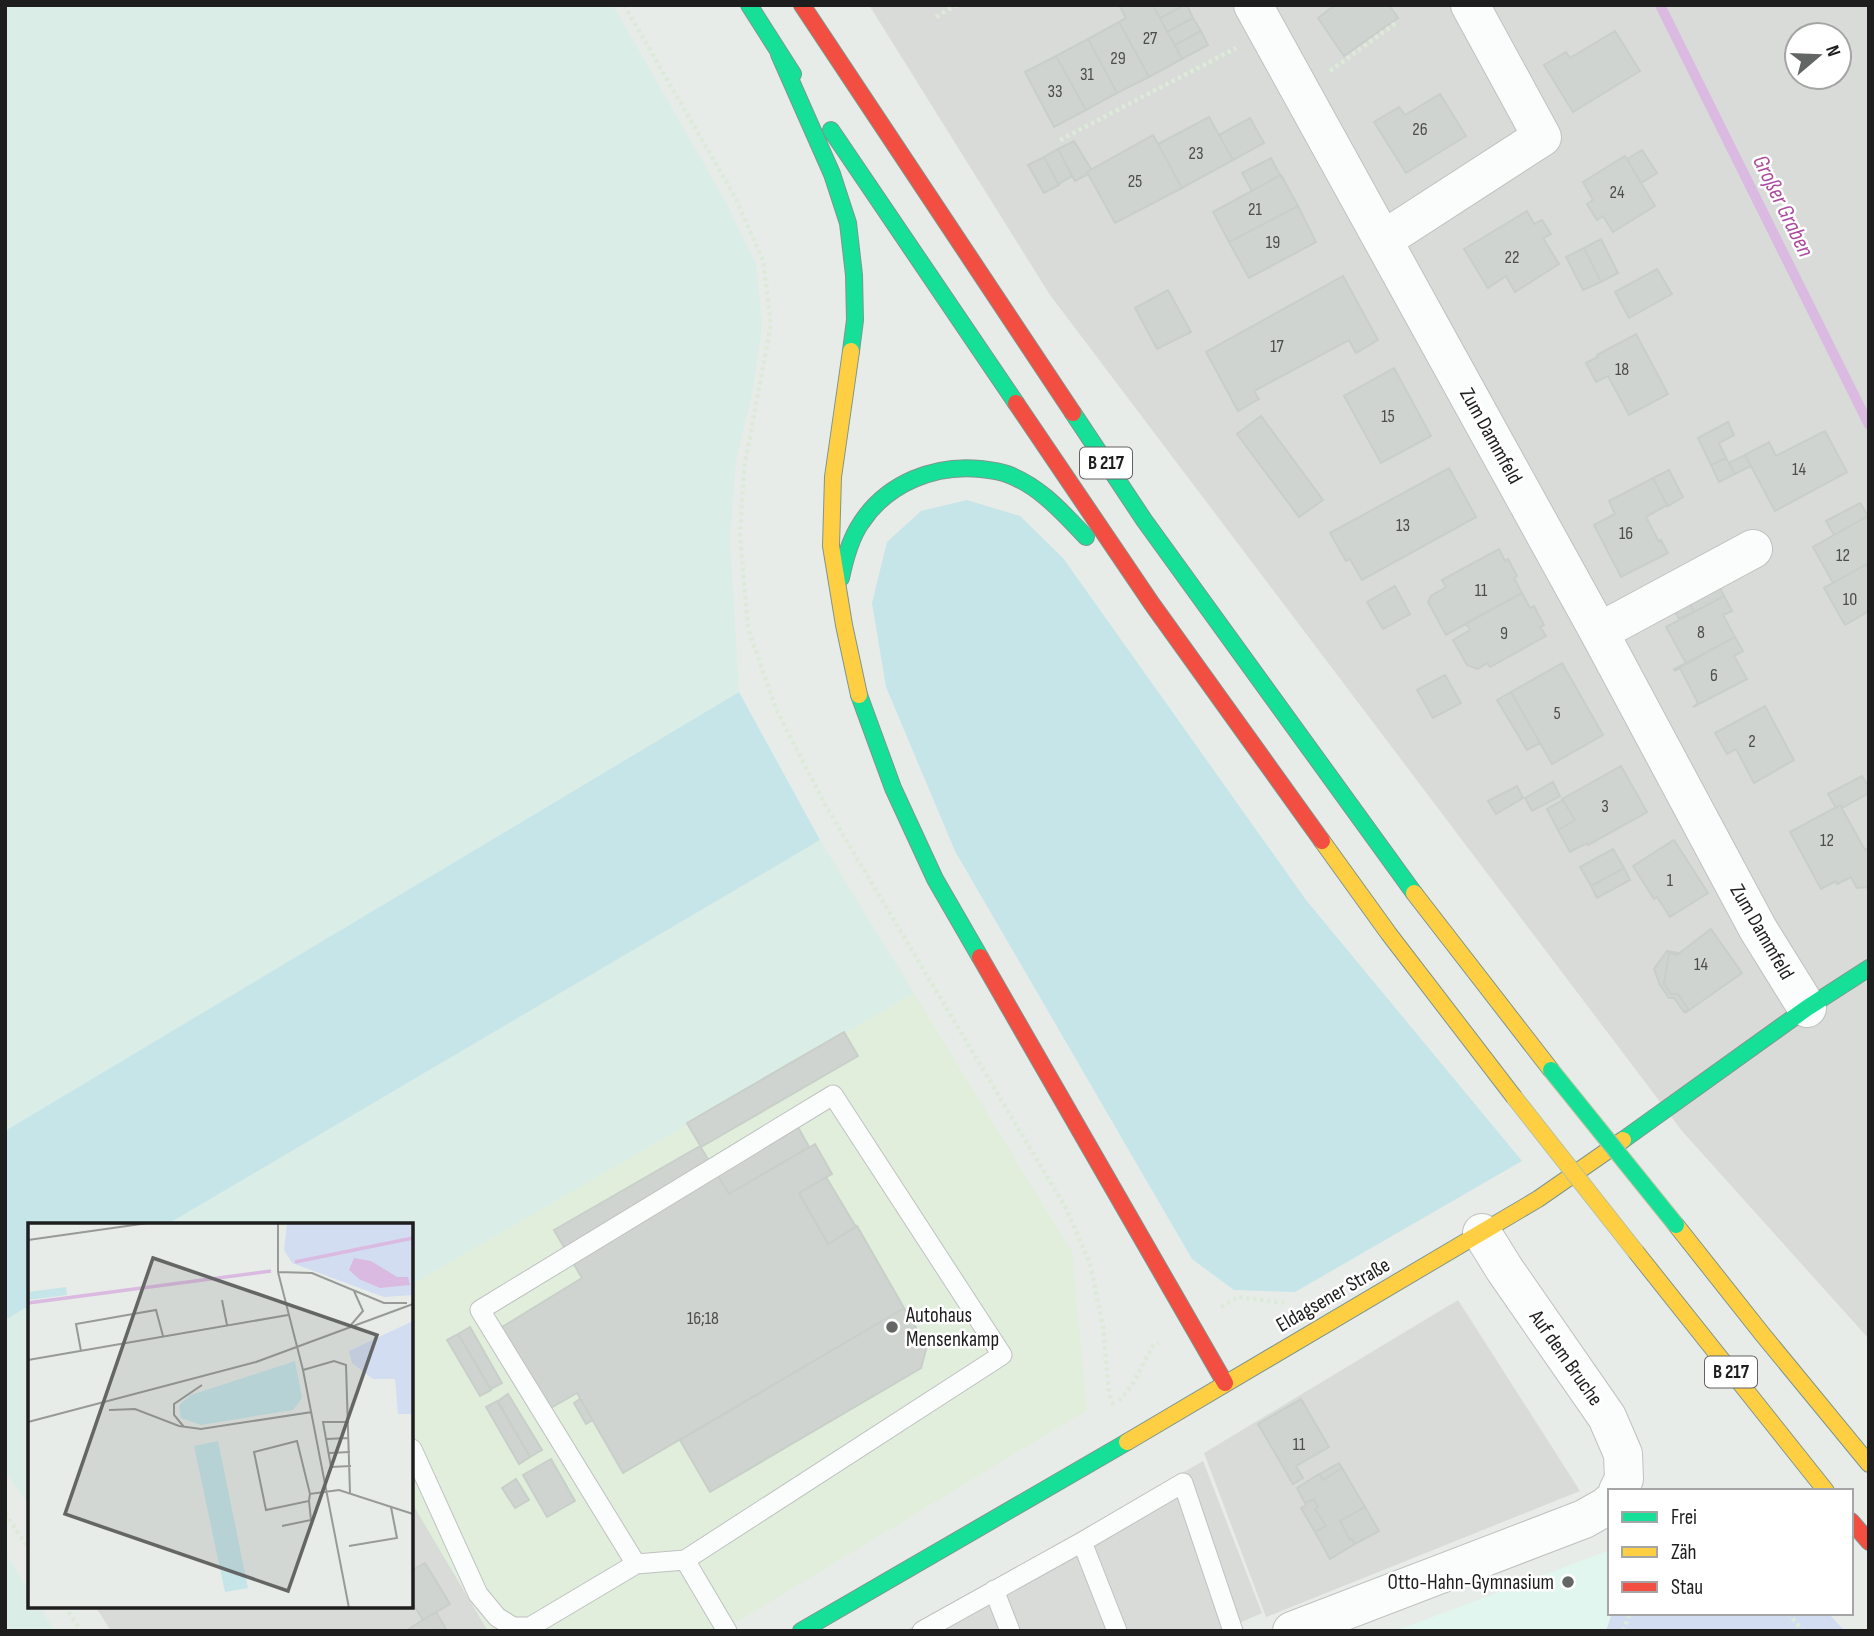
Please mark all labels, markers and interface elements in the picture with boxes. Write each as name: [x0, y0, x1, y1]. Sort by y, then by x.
north arrow: [1783, 21, 1853, 91]
house number: 27: [1143, 28, 1158, 49]
text: N: [1820, 42, 1845, 59]
house number: 29: [1110, 48, 1126, 69]
house number: 31: [1080, 64, 1095, 85]
house number: 33: [1047, 81, 1063, 102]
house number: 26: [1412, 119, 1428, 140]
house number: 23: [1189, 143, 1204, 164]
water label: Großer Graben: [1746, 150, 1820, 262]
house number: 25: [1128, 171, 1142, 192]
house number: 24: [1610, 182, 1625, 203]
house number: 21: [1248, 199, 1263, 220]
house number: 19: [1266, 232, 1280, 253]
house number: 22: [1505, 247, 1519, 268]
house number: 17: [1270, 336, 1285, 357]
house number: 18: [1615, 359, 1629, 380]
street label: Zum Dammfeld: [1454, 384, 1528, 488]
house number: 15: [1381, 406, 1395, 427]
road number: B 217: [1080, 447, 1132, 478]
house number: 14: [1792, 459, 1806, 480]
house number: 13: [1396, 515, 1410, 536]
house number: 16: [1619, 523, 1633, 544]
house number: 12: [1836, 545, 1850, 566]
house number: 11: [1475, 580, 1488, 601]
house number: 10: [1843, 589, 1857, 610]
house number: 8: [1697, 622, 1705, 643]
house number: 9: [1500, 623, 1508, 644]
house number: 6: [1710, 665, 1718, 686]
house number: 5: [1553, 703, 1561, 724]
house number: 2: [1748, 731, 1756, 752]
house number: 3: [1601, 796, 1609, 817]
house number: 12: [1820, 830, 1834, 851]
house number: 1: [1667, 870, 1674, 891]
street label: Zum Dammfeld: [1725, 880, 1799, 984]
house number: 14: [1694, 954, 1708, 975]
inset map: [28, 1223, 413, 1608]
street label: Eldagsener Straße: [1272, 1252, 1394, 1338]
place label: Autohaus Mensenkamp: [905, 1303, 999, 1352]
street label: Auf dem Bruche: [1523, 1304, 1608, 1411]
house number: 16;18: [687, 1308, 719, 1329]
marker: Autohaus Mensenkamp: [884, 1319, 900, 1335]
road number: B 217: [1705, 1356, 1757, 1388]
house number: 11: [1293, 1434, 1306, 1455]
legend: [1608, 1489, 1853, 1615]
text: Frei: [1671, 1505, 1697, 1530]
text: Zäh: [1671, 1540, 1697, 1565]
place label: Otto-Hahn-Gymnasium: [1388, 1570, 1554, 1595]
marker: Otto-Hahn-Gymnasium: [1560, 1574, 1576, 1590]
text: Stau: [1671, 1575, 1703, 1600]

